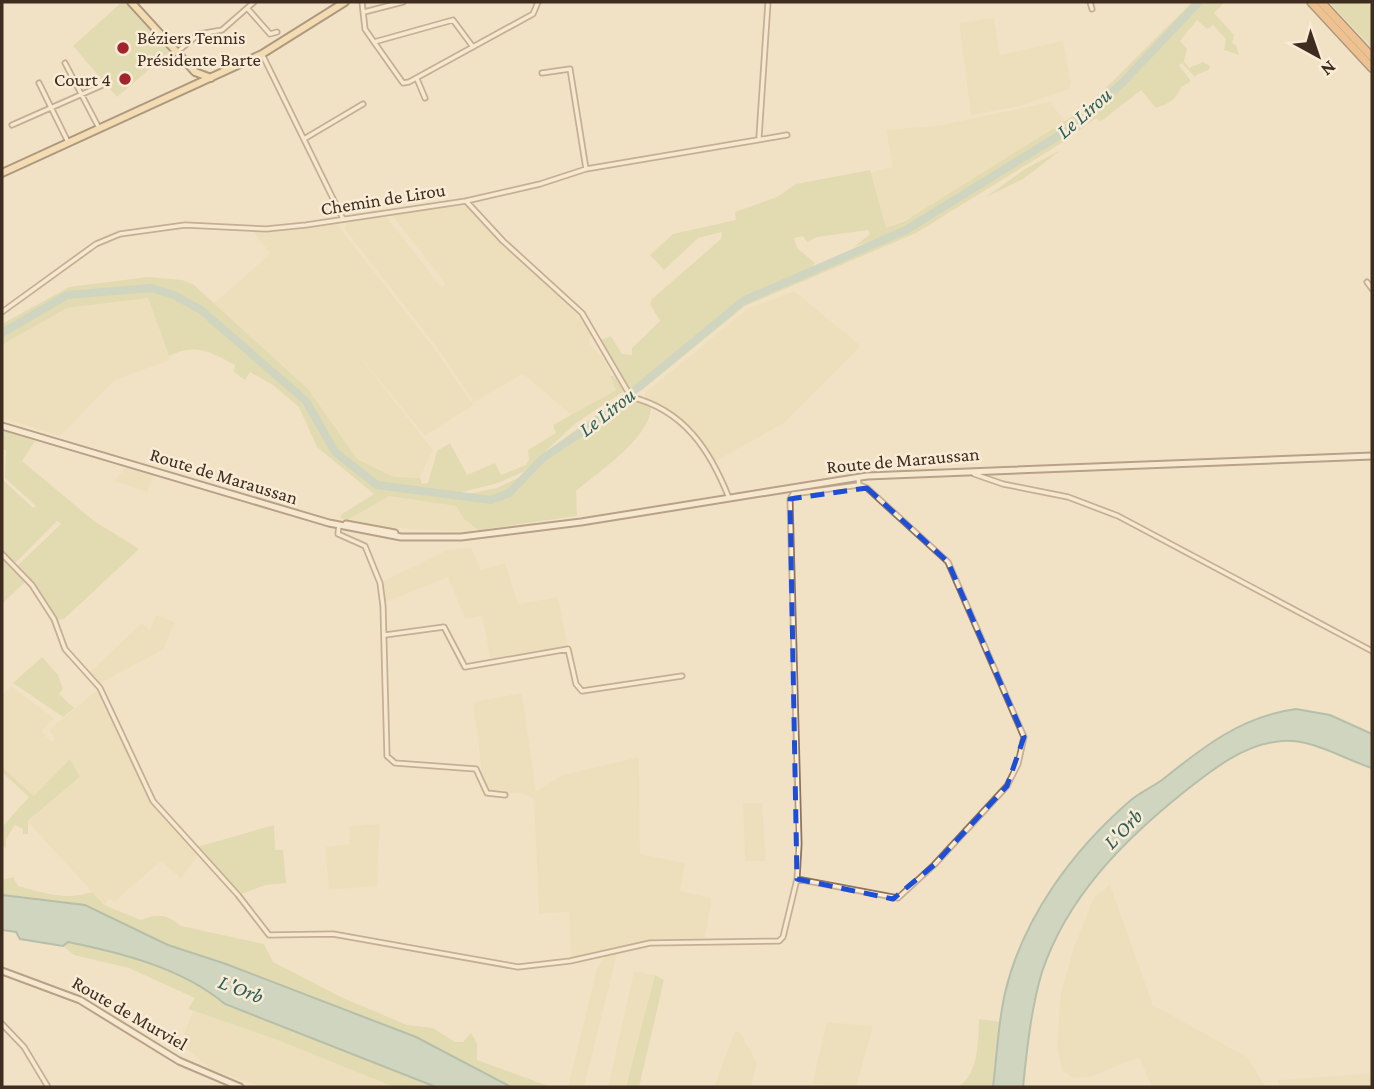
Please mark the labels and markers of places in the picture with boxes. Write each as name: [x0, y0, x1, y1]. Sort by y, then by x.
place label: Béziers Tennis Présidente Barte: [137, 27, 261, 70]
marker: Béziers Tennis Présidente Barte: [115, 40, 131, 56]
place label: Court 4: [54, 69, 111, 90]
marker: Court 4: [117, 71, 133, 87]

